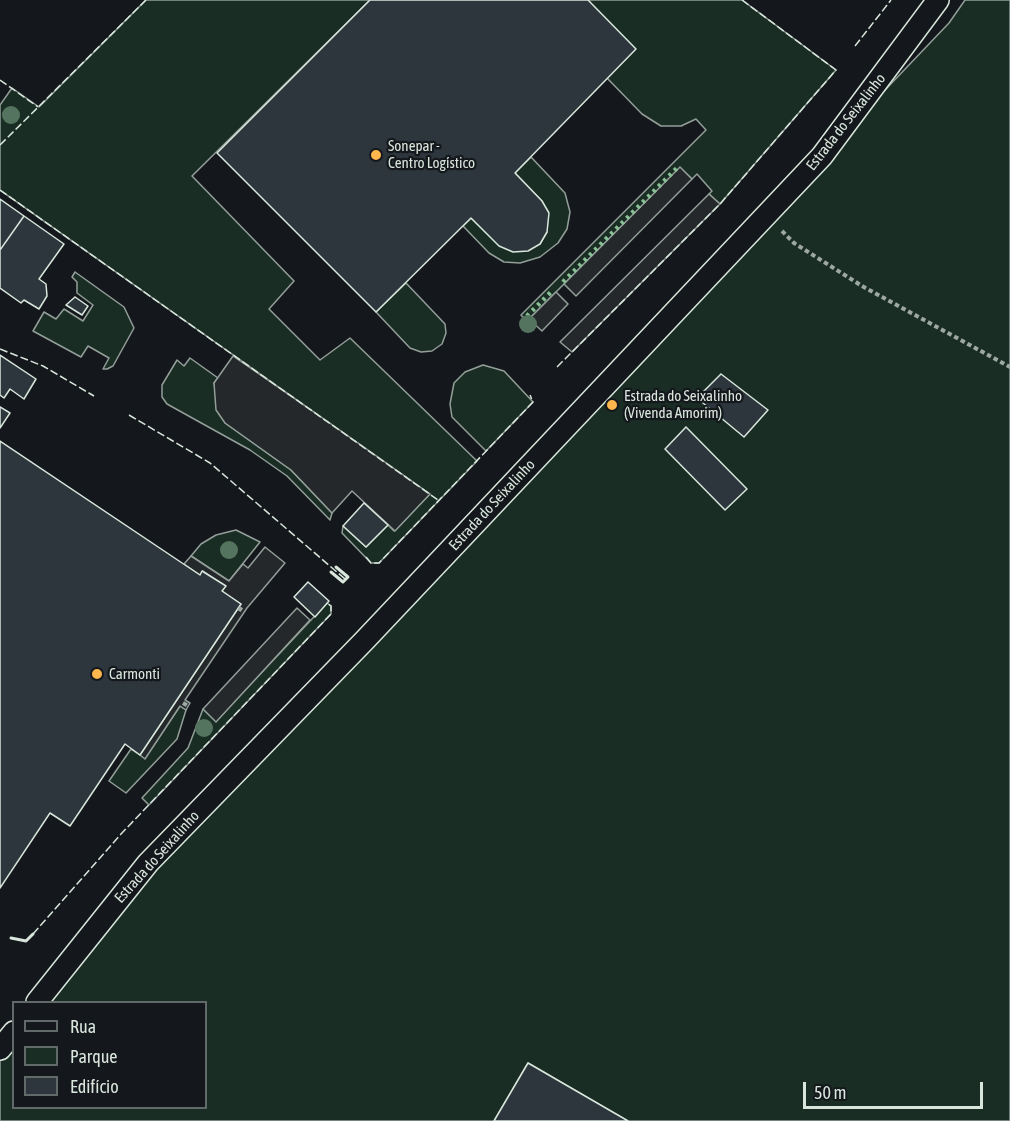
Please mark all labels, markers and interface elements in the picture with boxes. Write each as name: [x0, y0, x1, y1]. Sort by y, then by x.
street label: Estrada do Seixalinho: [803, 70, 889, 174]
place label: Sonepar - Centro Logístico: [388, 137, 475, 172]
marker: Sonepar - Centro Logístico: [369, 148, 383, 162]
place label: Estrada do Seixalinho (Vivenda Amorim): [624, 387, 742, 422]
marker: Estrada do Seixalinho (Vivenda Amorim): [605, 398, 619, 412]
street label: Estrada do Seixalinho: [445, 456, 539, 554]
place label: Carmonti: [109, 665, 160, 683]
marker: Carmonti: [90, 667, 104, 681]
street label: Estrada do Seixalinho: [111, 807, 203, 907]
legend: [12, 1001, 207, 1109]
text: Rua: [70, 1016, 96, 1037]
text: Parque: [70, 1046, 118, 1067]
scale bar: [806, 1070, 986, 1108]
text: Edifício: [70, 1076, 119, 1097]
text: 50 m: [814, 1082, 846, 1103]

